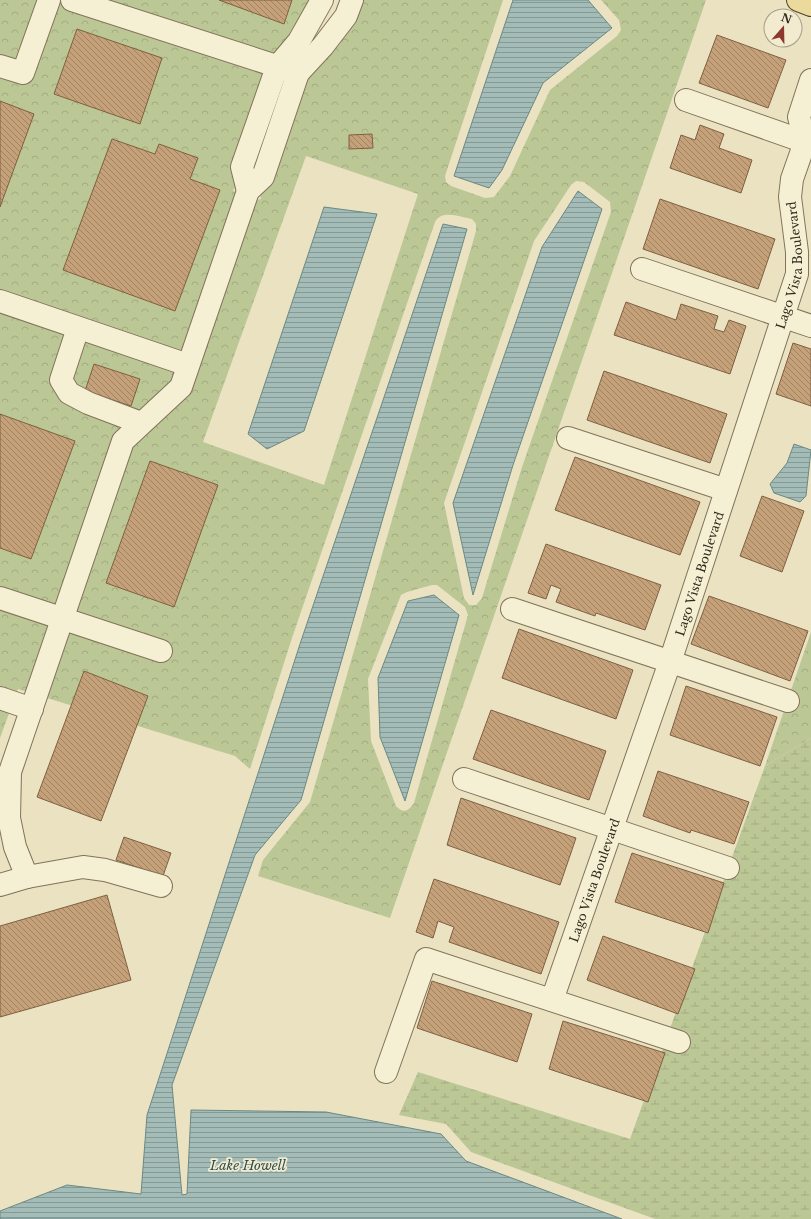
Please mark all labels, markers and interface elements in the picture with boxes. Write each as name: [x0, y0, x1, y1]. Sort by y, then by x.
north arrow: [763, 8, 803, 48]
text: N: [779, 10, 794, 27]
street label: Lago Vista Boulevard: [772, 201, 805, 331]
street label: Lago Vista Boulevard: [672, 509, 726, 638]
street label: Lago Vista Boulevard: [565, 816, 622, 944]
water label: Lake Howell: [209, 1157, 287, 1174]

